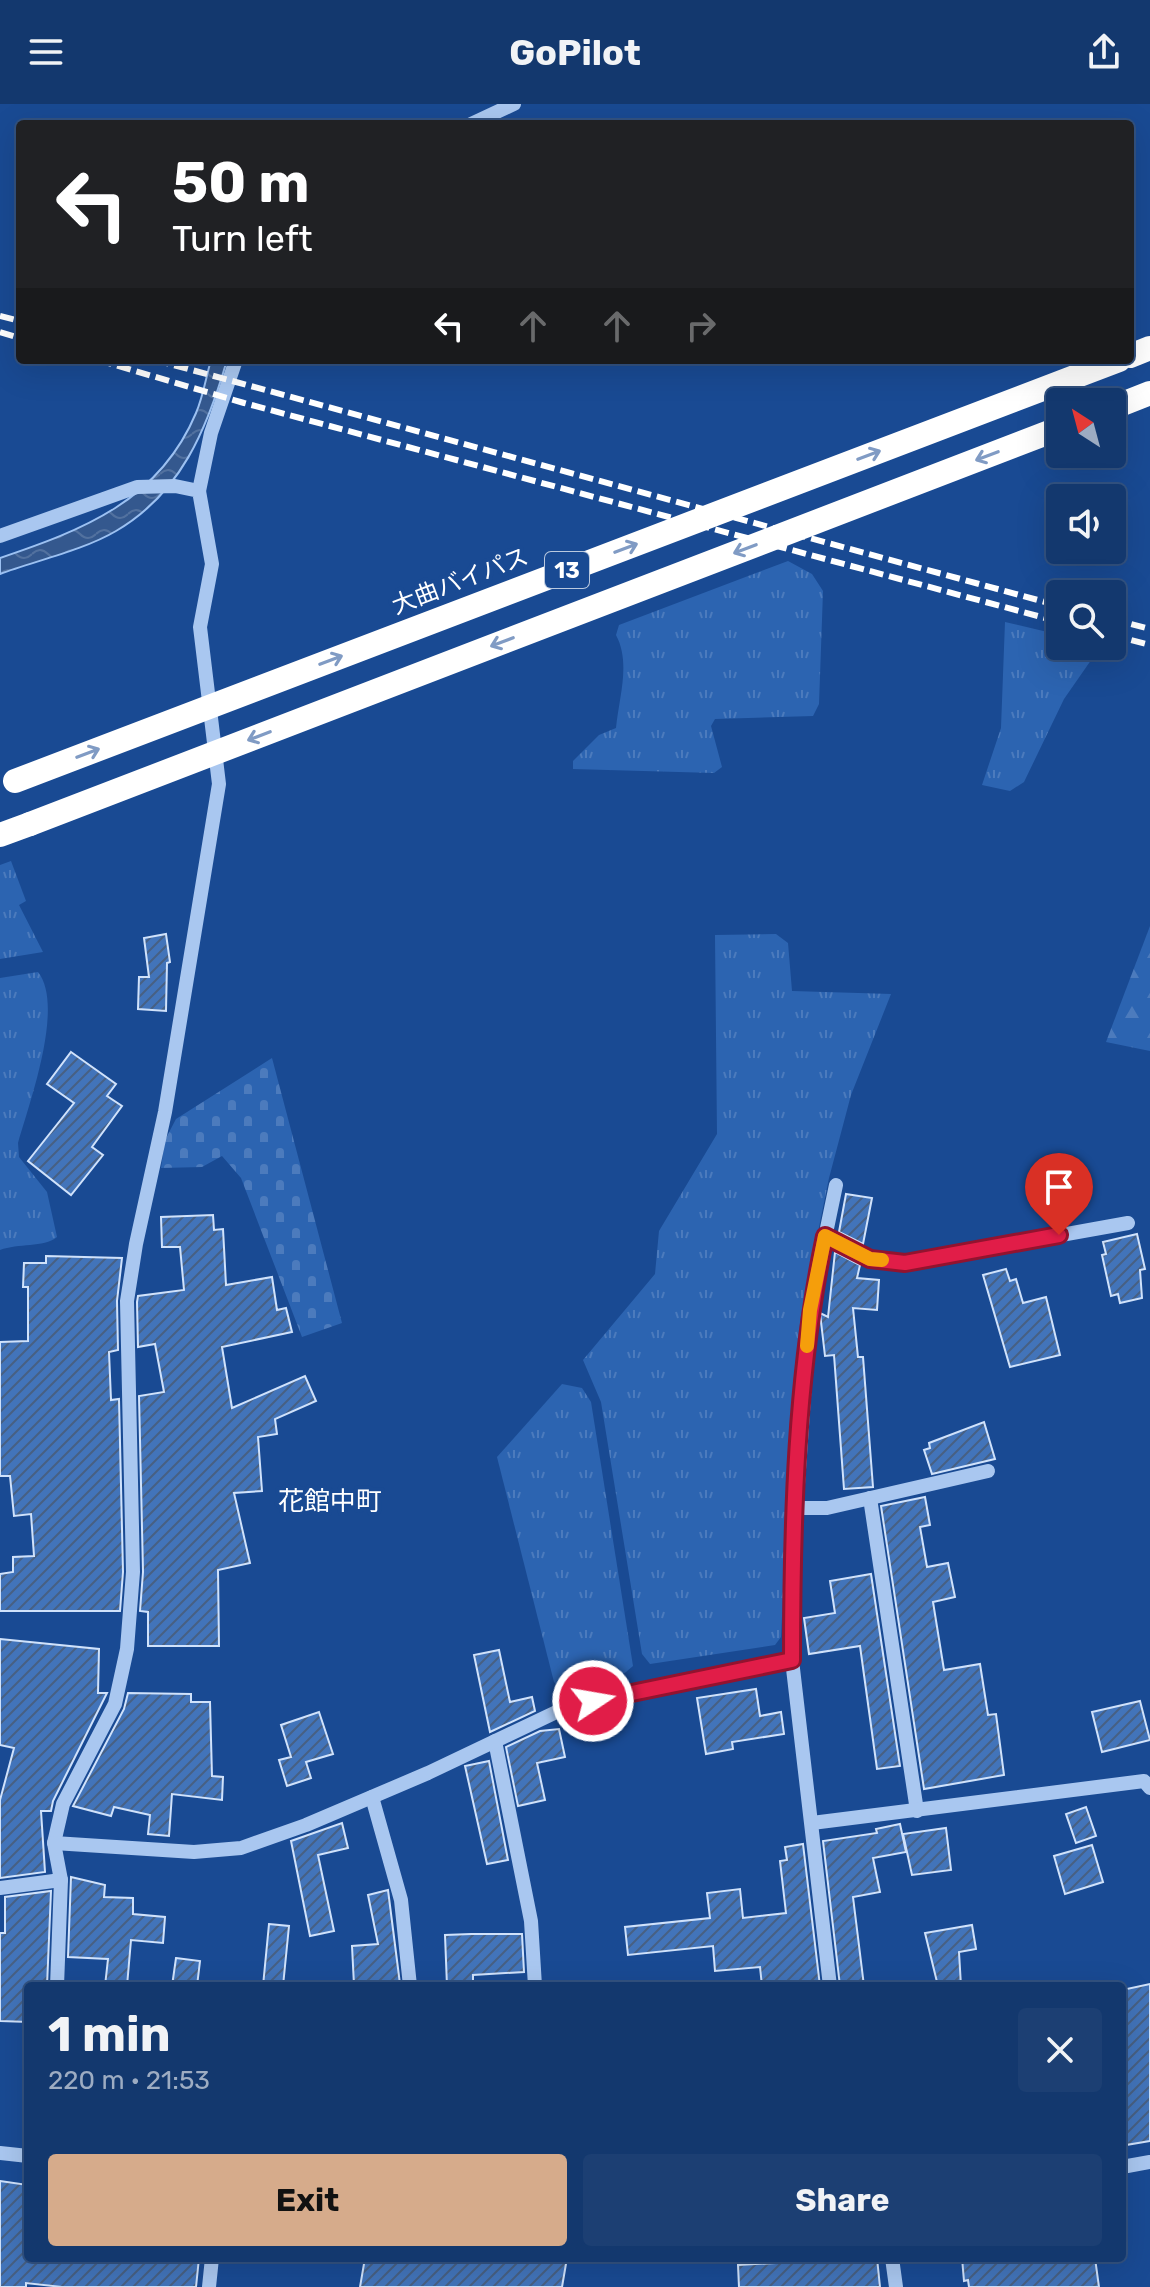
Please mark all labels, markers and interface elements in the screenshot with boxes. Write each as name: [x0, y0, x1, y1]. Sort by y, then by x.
icon: menu: [24, 30, 68, 74]
icon: share: [1082, 30, 1126, 74]
text: GoPilot: [509, 31, 641, 74]
text: 50 m: [172, 150, 309, 216]
icon: left: [40, 152, 144, 256]
text: Turn left: [172, 217, 313, 260]
icon: left: [427, 304, 471, 348]
icon: ahead: [511, 304, 555, 348]
icon: ahead: [595, 304, 639, 348]
icon: right: [679, 304, 723, 348]
north arrow: [1046, 388, 1126, 468]
map controls: [1046, 388, 1126, 660]
one-way arrow: [856, 447, 881, 461]
one-way arrow: [975, 450, 1000, 464]
button: sound: [1046, 484, 1126, 564]
one-way arrow: [613, 540, 638, 554]
street label: 大曲バイパス: [388, 542, 532, 620]
one-way arrow: [733, 543, 757, 557]
road number: 13: [545, 552, 589, 588]
button: search: [1046, 580, 1126, 660]
one-way arrow: [490, 636, 515, 650]
one-way arrow: [318, 652, 343, 667]
one-way arrow: [247, 730, 272, 744]
one-way arrow: [75, 745, 100, 759]
pin: [1025, 1153, 1093, 1235]
icon: arrive: [1037, 1165, 1081, 1209]
district label: 花館中町: [278, 1486, 382, 1517]
position arrow: [551, 1659, 635, 1743]
text: 1 min: [48, 2006, 171, 2063]
button: close: [1018, 2008, 1102, 2092]
text: 220 m · 21:53: [48, 2065, 210, 2096]
button: Exit: [48, 2154, 567, 2246]
button: Share: [583, 2154, 1102, 2246]

